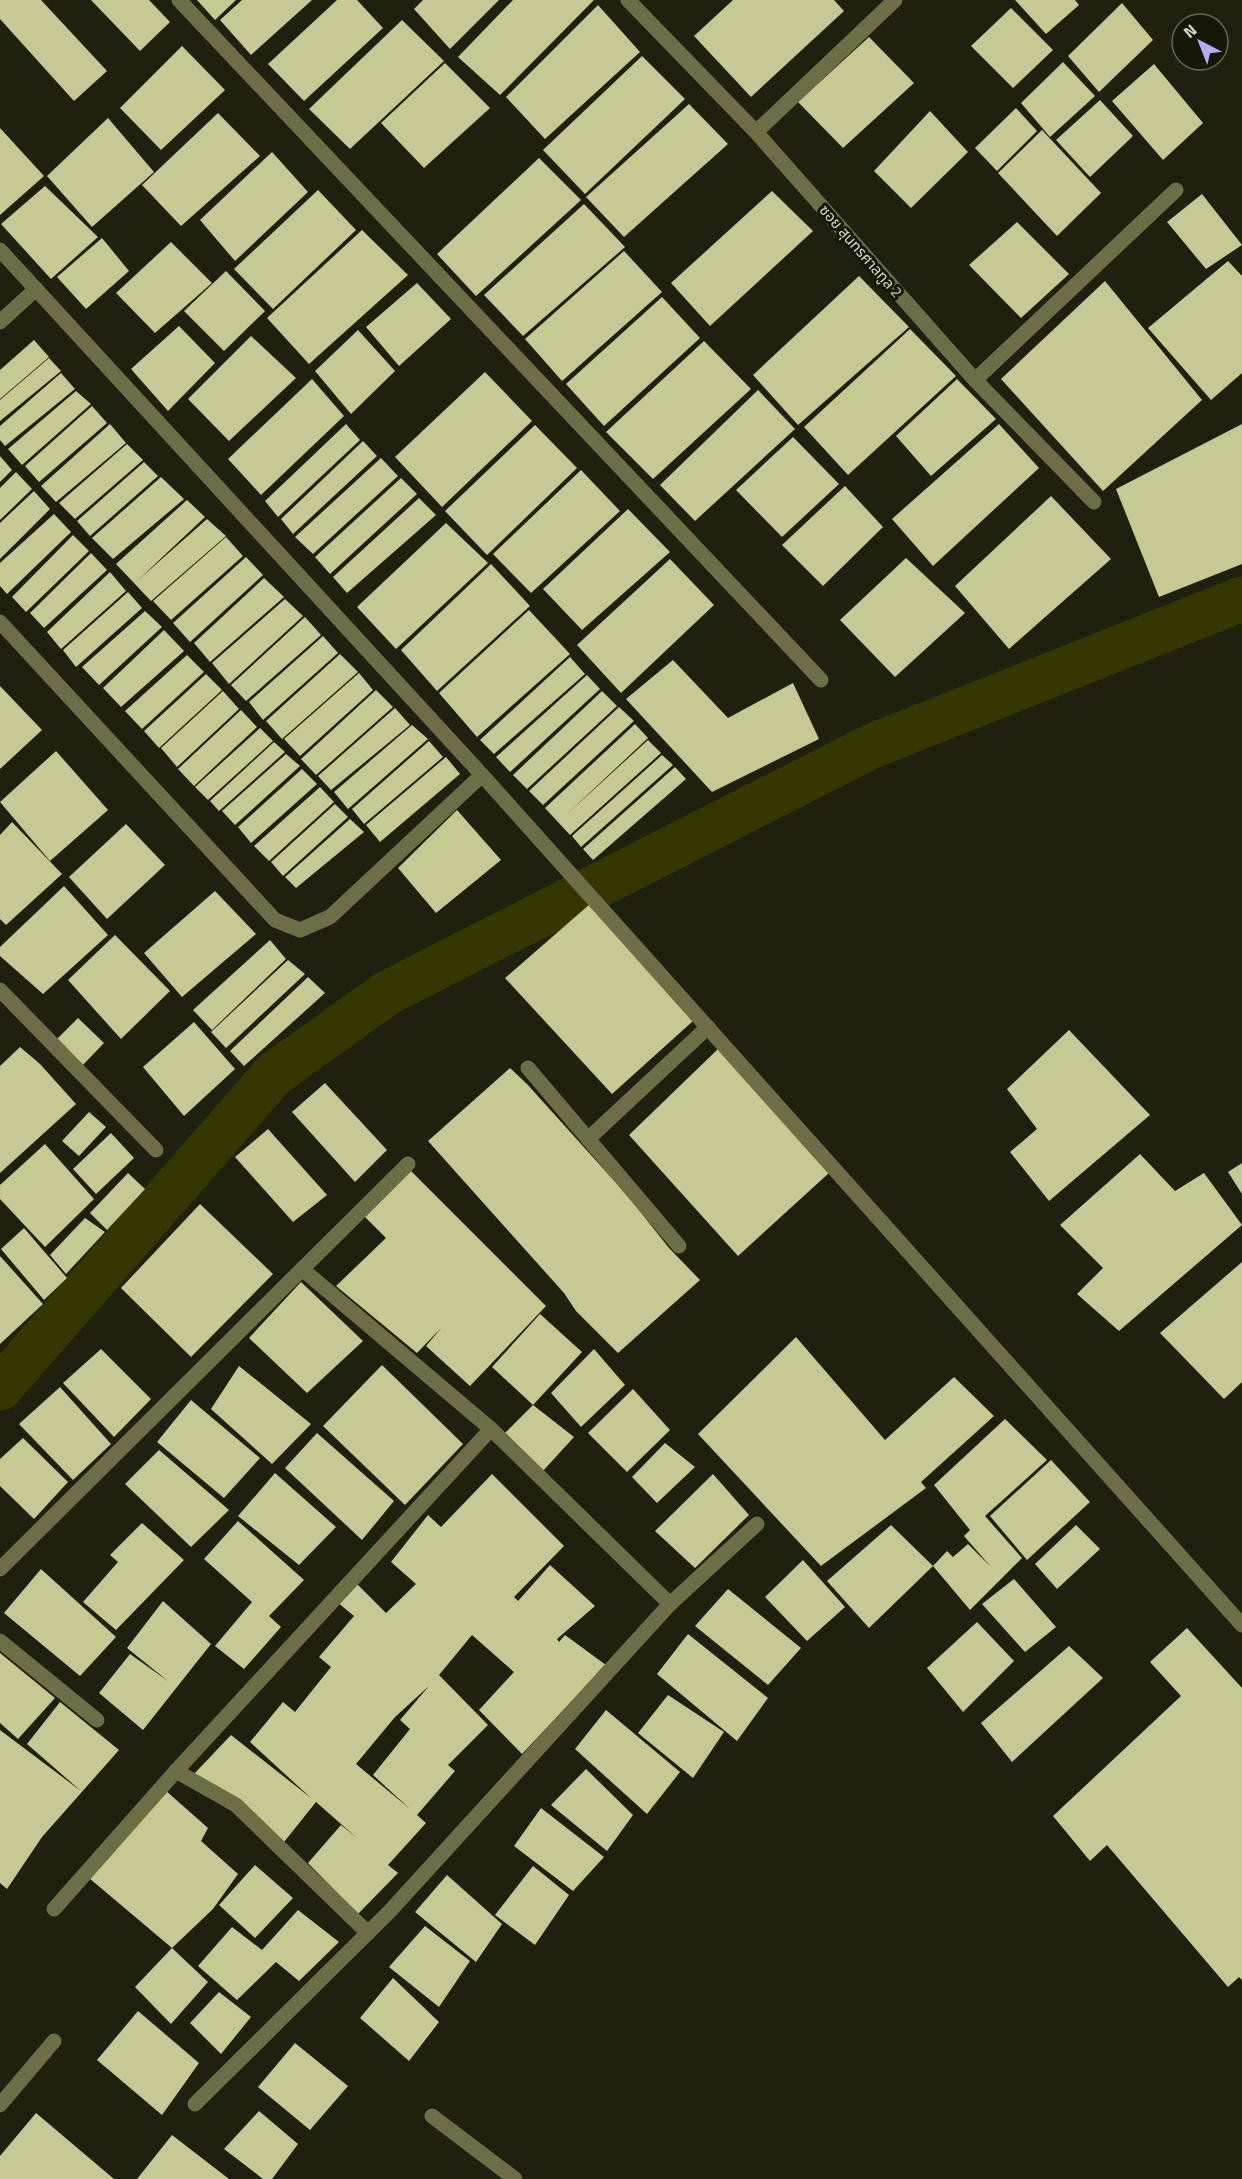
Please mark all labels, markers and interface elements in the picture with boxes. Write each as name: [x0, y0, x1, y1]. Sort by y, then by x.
north arrow: [1170, 12, 1230, 72]
text: N: [1178, 18, 1202, 43]
street label: ซอย สุนทรศาลทูล 2: [814, 199, 908, 303]

